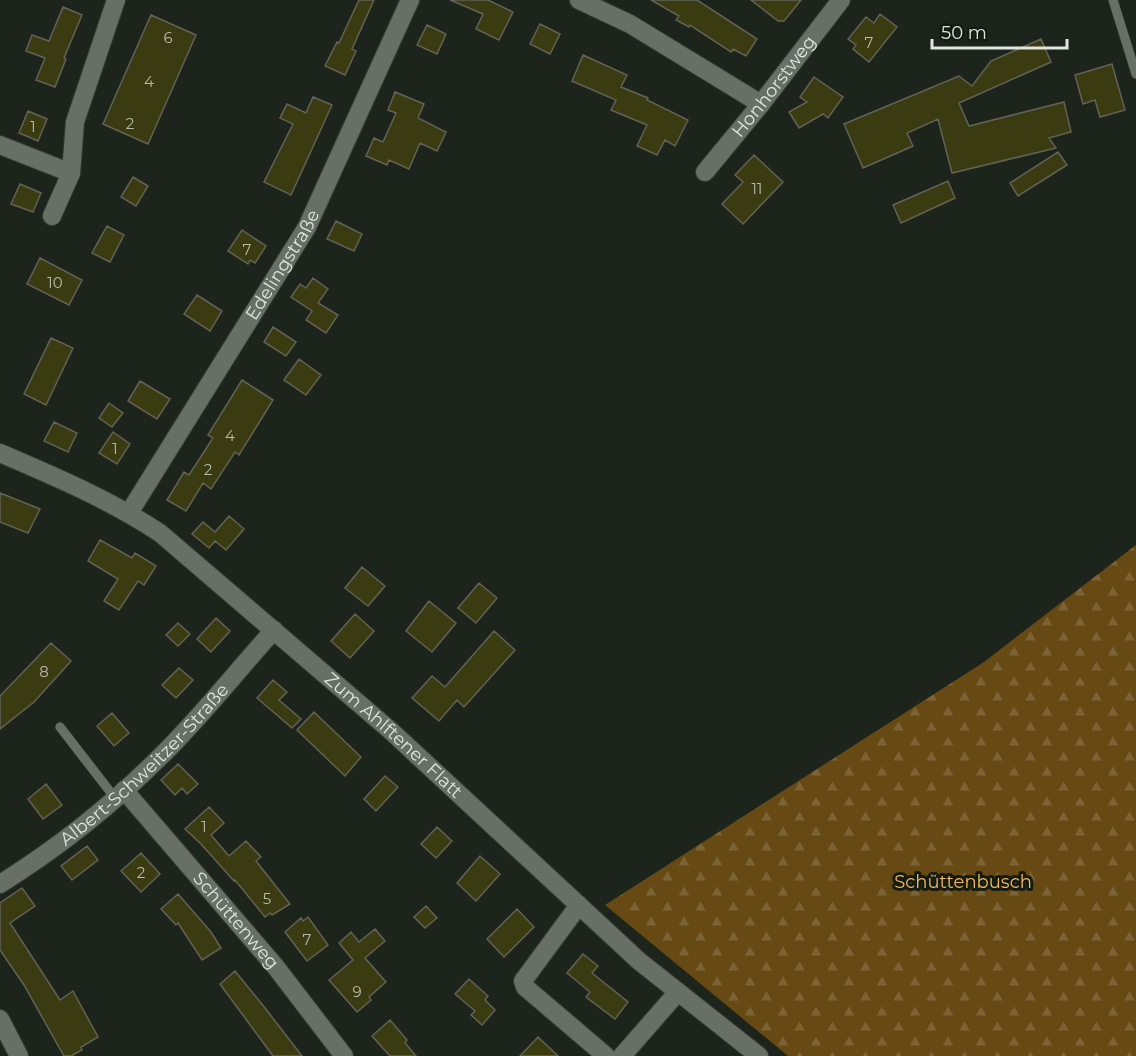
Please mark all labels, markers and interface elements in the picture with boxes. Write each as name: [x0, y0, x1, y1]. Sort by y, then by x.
scale bar: [932, 12, 1067, 50]
text: 50 m: [941, 22, 987, 44]
house number: 6: [163, 28, 173, 47]
street label: Honhorstweg: [727, 31, 821, 142]
house number: 7: [865, 33, 874, 52]
house number: 4: [144, 72, 154, 91]
house number: 2: [126, 114, 134, 133]
house number: 1: [30, 117, 36, 136]
house number: 11: [752, 179, 762, 198]
street label: Edelingstraße: [241, 206, 324, 324]
house number: 7: [243, 240, 252, 259]
house number: 10: [47, 273, 63, 292]
house number: 4: [225, 426, 235, 445]
house number: 1: [112, 439, 118, 458]
house number: 2: [204, 460, 212, 479]
house number: 8: [39, 662, 49, 681]
street label: Zum Ahlftener Flatt: [320, 668, 467, 803]
street label: Albert-Schweitzer-Straße: [56, 679, 233, 850]
house number: 1: [201, 817, 207, 836]
house number: 2: [137, 863, 145, 882]
street label: Schüttenweg: [188, 867, 284, 974]
park label: Schüttenbusch: [894, 871, 1032, 893]
house number: 5: [263, 889, 271, 908]
house number: 7: [303, 930, 312, 949]
house number: 9: [352, 982, 362, 1001]

